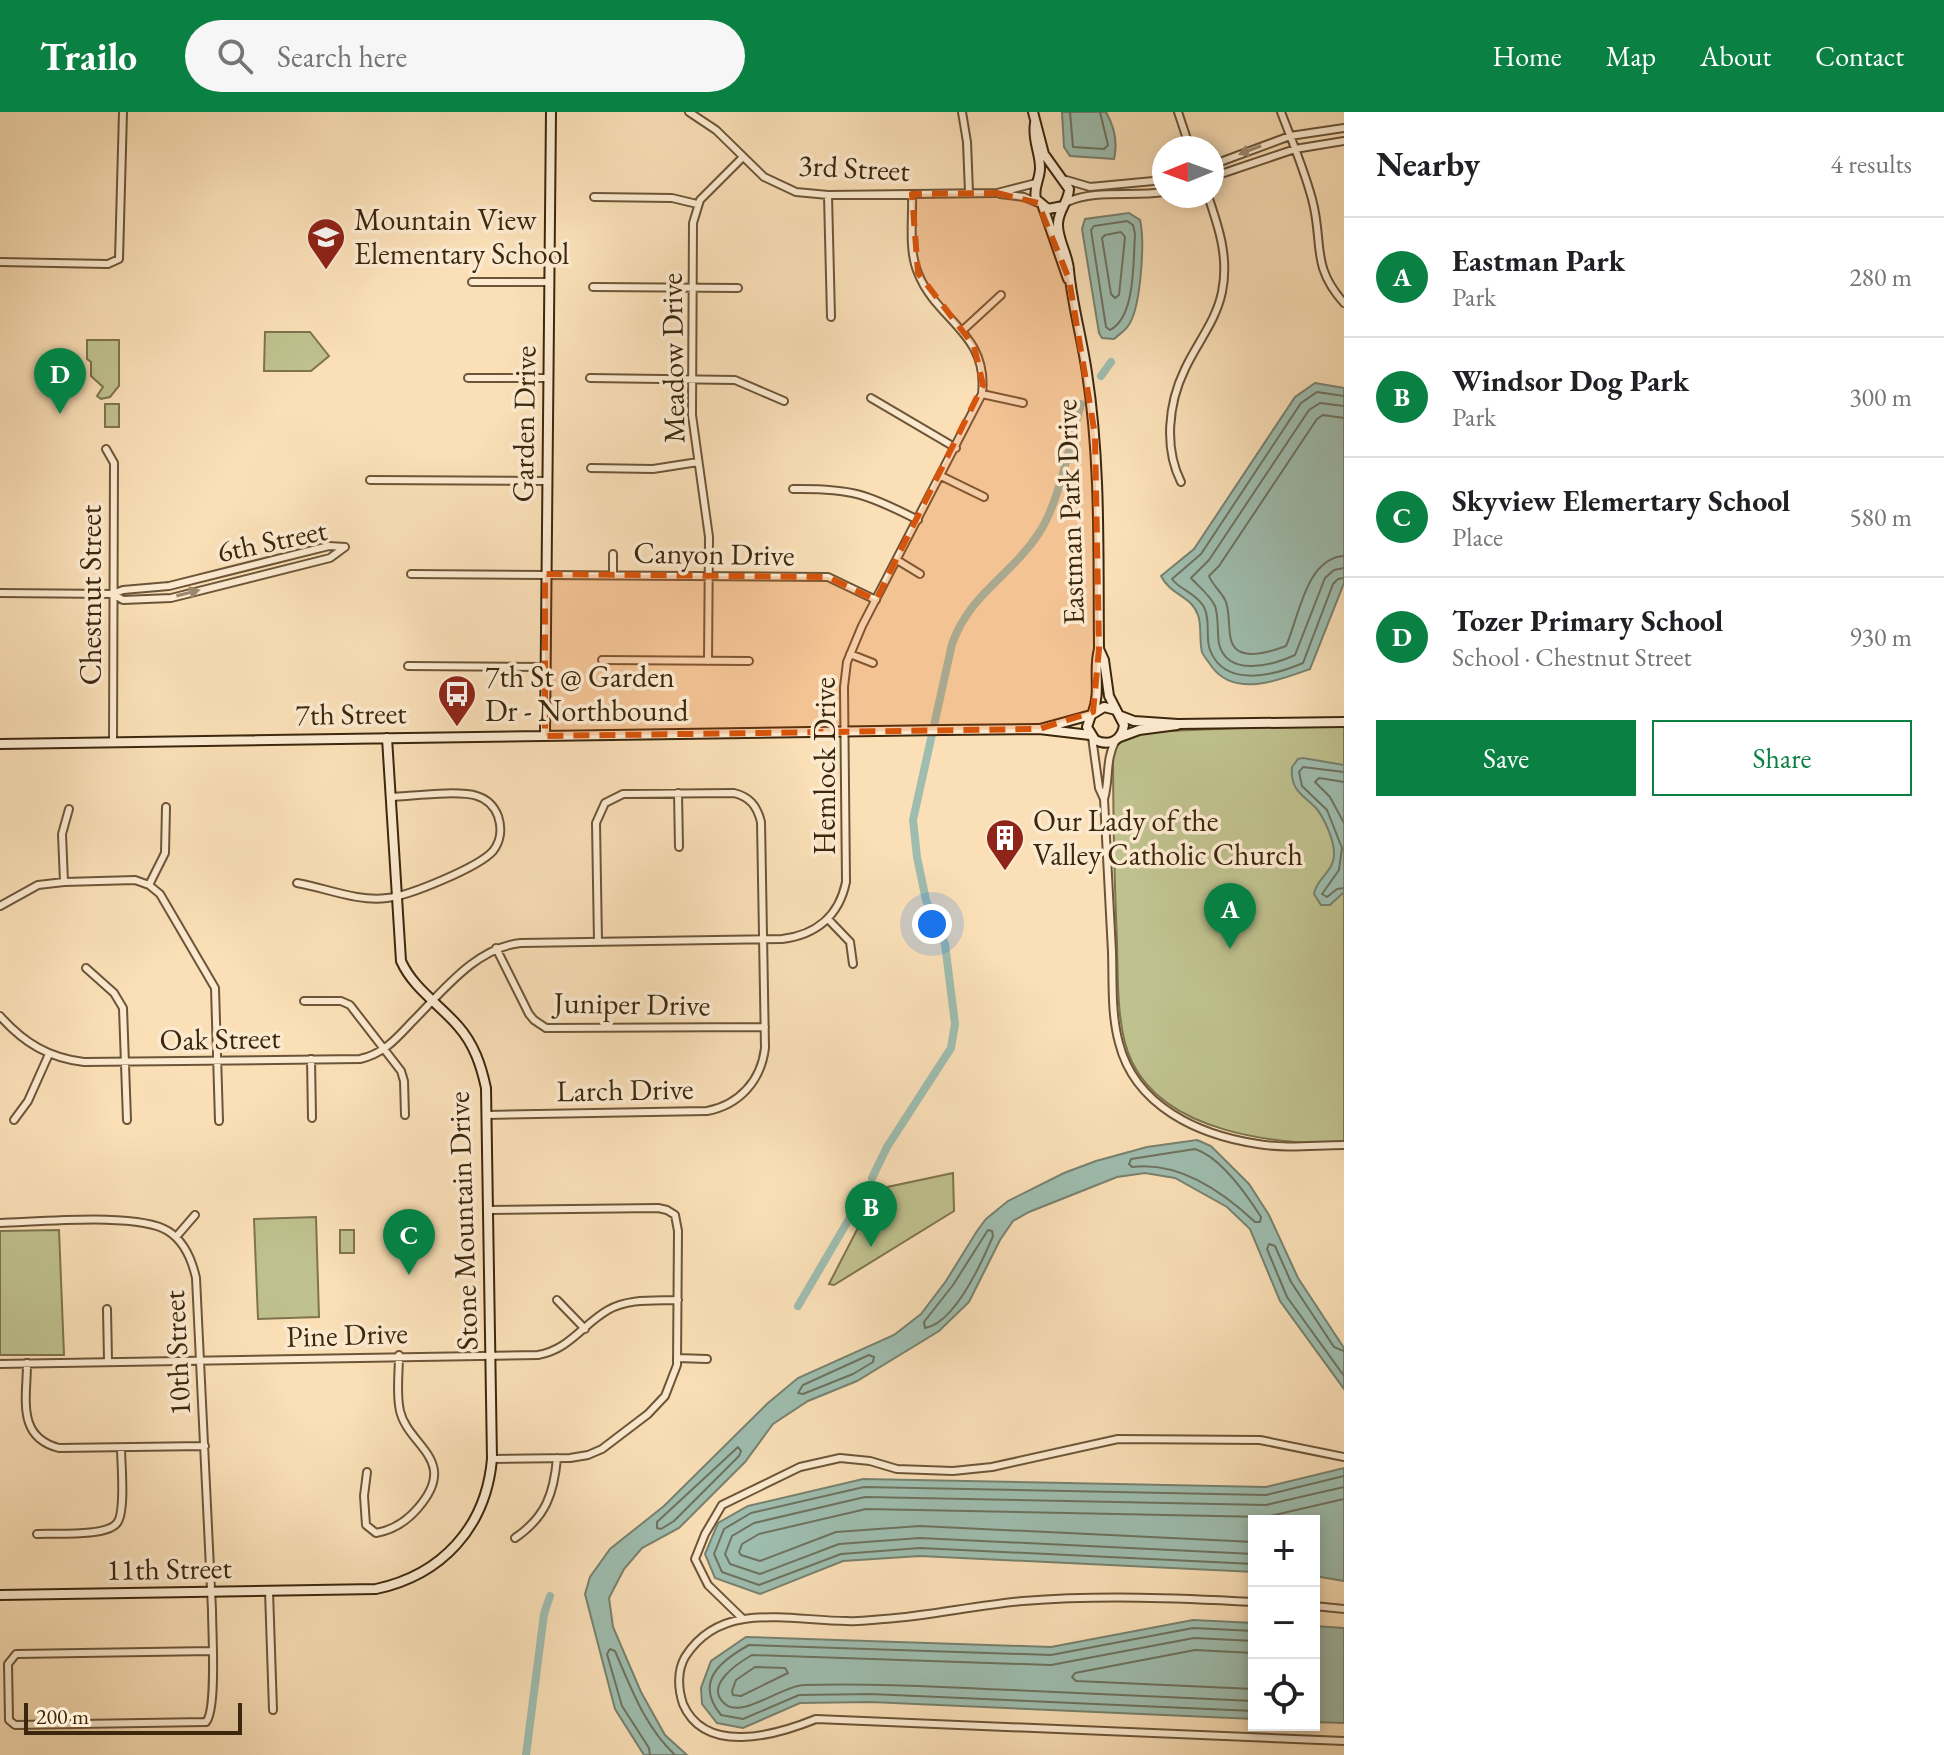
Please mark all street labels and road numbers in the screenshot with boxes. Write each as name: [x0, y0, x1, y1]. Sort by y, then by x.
street label: 3rd Street: [797, 145, 911, 190]
street label: Meadow Drive: [652, 273, 693, 443]
street label: Garden Drive: [503, 345, 544, 503]
street label: Eastman Park Drive: [1046, 399, 1093, 625]
street label: Chestnut Street: [71, 504, 110, 685]
street label: 6th Street: [213, 510, 331, 571]
street label: Canyon Drive: [633, 533, 795, 574]
street label: Hemlock Drive: [805, 677, 844, 855]
street label: 7th Street: [295, 693, 407, 734]
street label: Juniper Drive: [550, 983, 711, 1024]
street label: Oak Street: [159, 1018, 281, 1059]
street label: Larch Drive: [556, 1069, 694, 1110]
street label: Stone Mountain Drive: [438, 1091, 487, 1351]
street label: 10th Street: [154, 1289, 199, 1417]
street label: Pine Drive: [286, 1313, 408, 1356]
street label: 11th Street: [106, 1548, 233, 1589]

